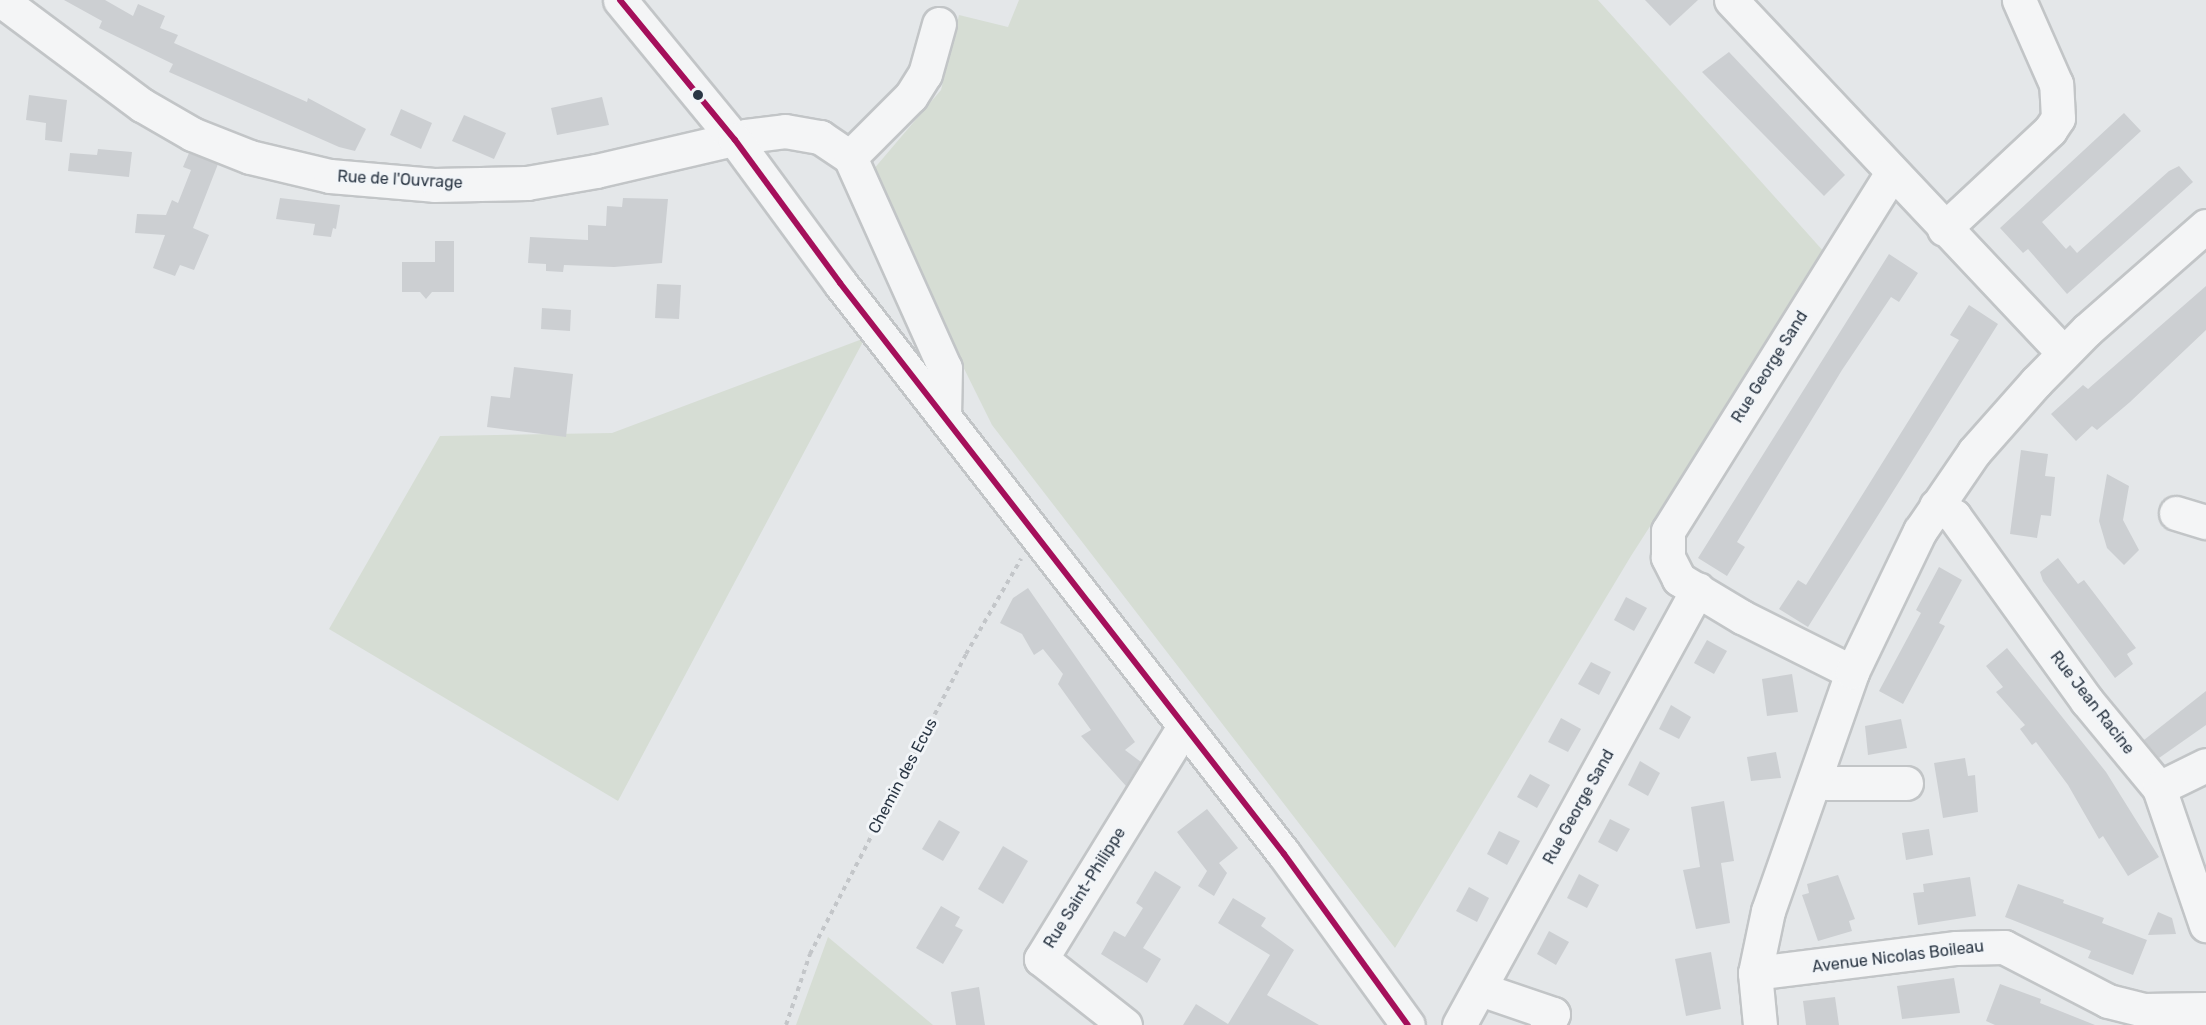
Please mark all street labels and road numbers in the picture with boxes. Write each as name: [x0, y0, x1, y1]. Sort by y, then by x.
street label: Rue de l'Ouvrage: [337, 167, 463, 193]
street label: Rue George Sand: [1728, 307, 1812, 427]
street label: Rue Jean Racine: [2046, 648, 2138, 758]
street label: Chemin des Ecus: [865, 715, 941, 837]
street label: Rue George Sand: [1539, 746, 1619, 868]
street label: Rue Saint-Philippe: [1040, 824, 1130, 952]
street label: Avenue Nicolas Boileau: [1811, 937, 1985, 977]

